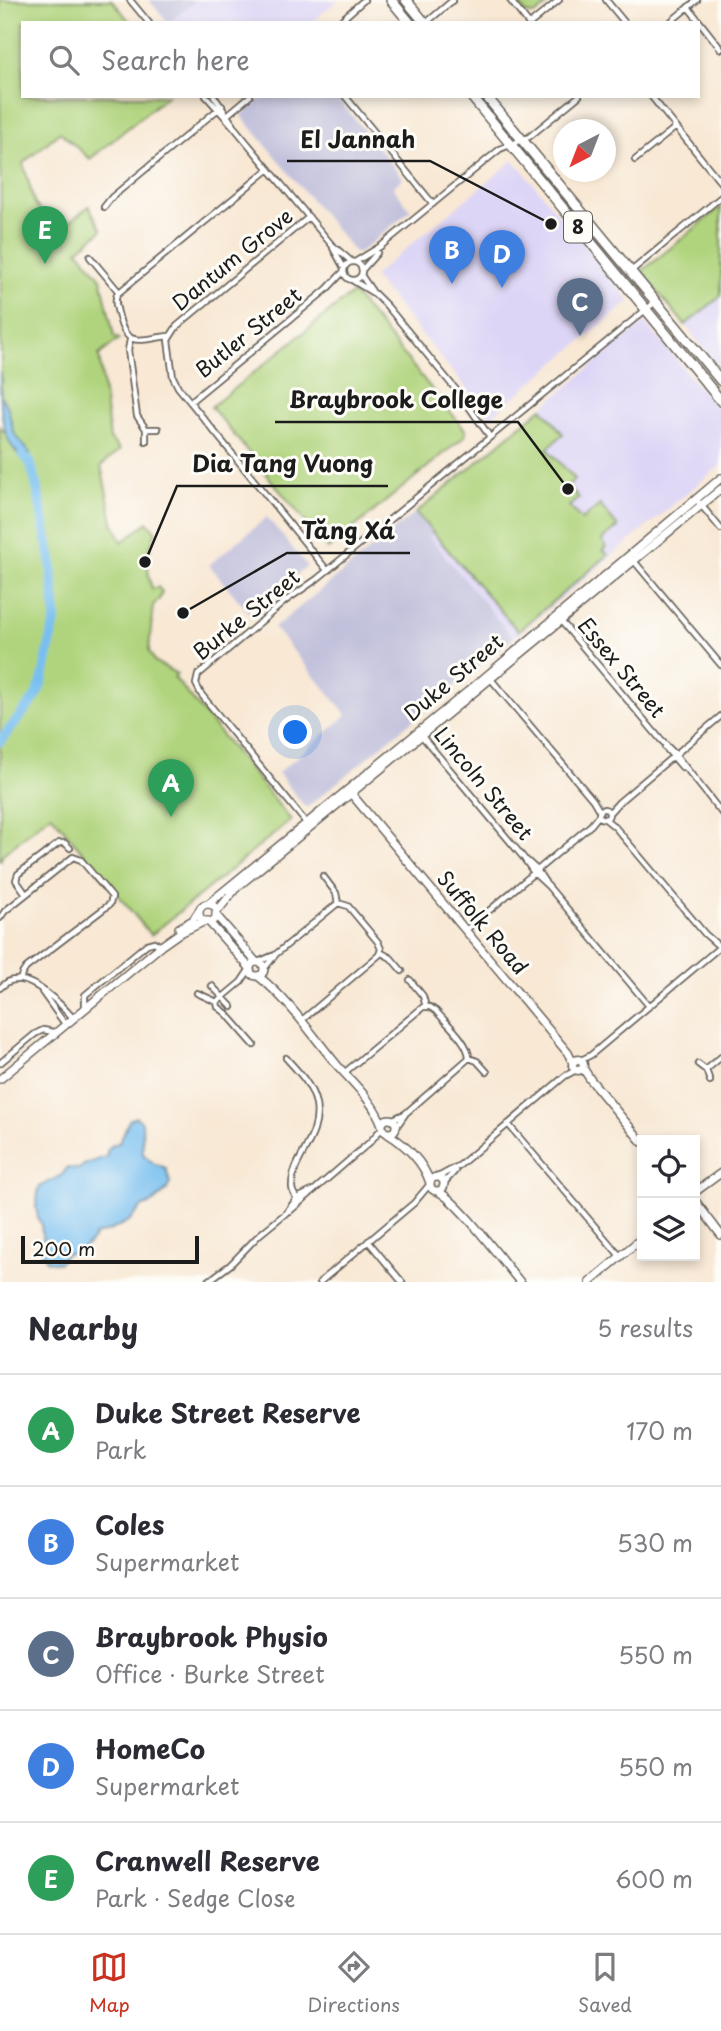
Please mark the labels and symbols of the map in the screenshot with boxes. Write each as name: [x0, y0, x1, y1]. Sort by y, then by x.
callout: El Jannah: [287, 117, 430, 161]
north arrow: [553, 119, 616, 182]
text: El Jannah: [301, 121, 415, 156]
street label: Dantum Grove: [164, 200, 299, 317]
pin: E: [22, 206, 68, 264]
road number: 8: [564, 212, 592, 243]
pin: B: [429, 226, 475, 284]
pin: D: [479, 230, 525, 288]
street label: Butler Street: [188, 278, 308, 384]
pin: C: [557, 278, 603, 336]
callout: Braybrook College: [275, 378, 518, 422]
text: Braybrook College: [289, 381, 503, 416]
callout: Dia Tang Vuong: [177, 442, 388, 486]
text: Dia Tang Vuong: [192, 445, 374, 480]
callout: Tăng Xá: [287, 509, 410, 553]
text: Tăng Xá: [301, 512, 395, 547]
street label: Burke Street: [185, 560, 306, 667]
street label: Essex Street: [571, 610, 674, 724]
street label: Duke Street: [396, 625, 510, 728]
your location: [278, 715, 312, 749]
street label: Lincoln Street: [427, 719, 542, 846]
pin: A: [148, 759, 194, 817]
street label: Suffolk Road: [430, 863, 537, 981]
scale bar: [21, 1233, 200, 1265]

